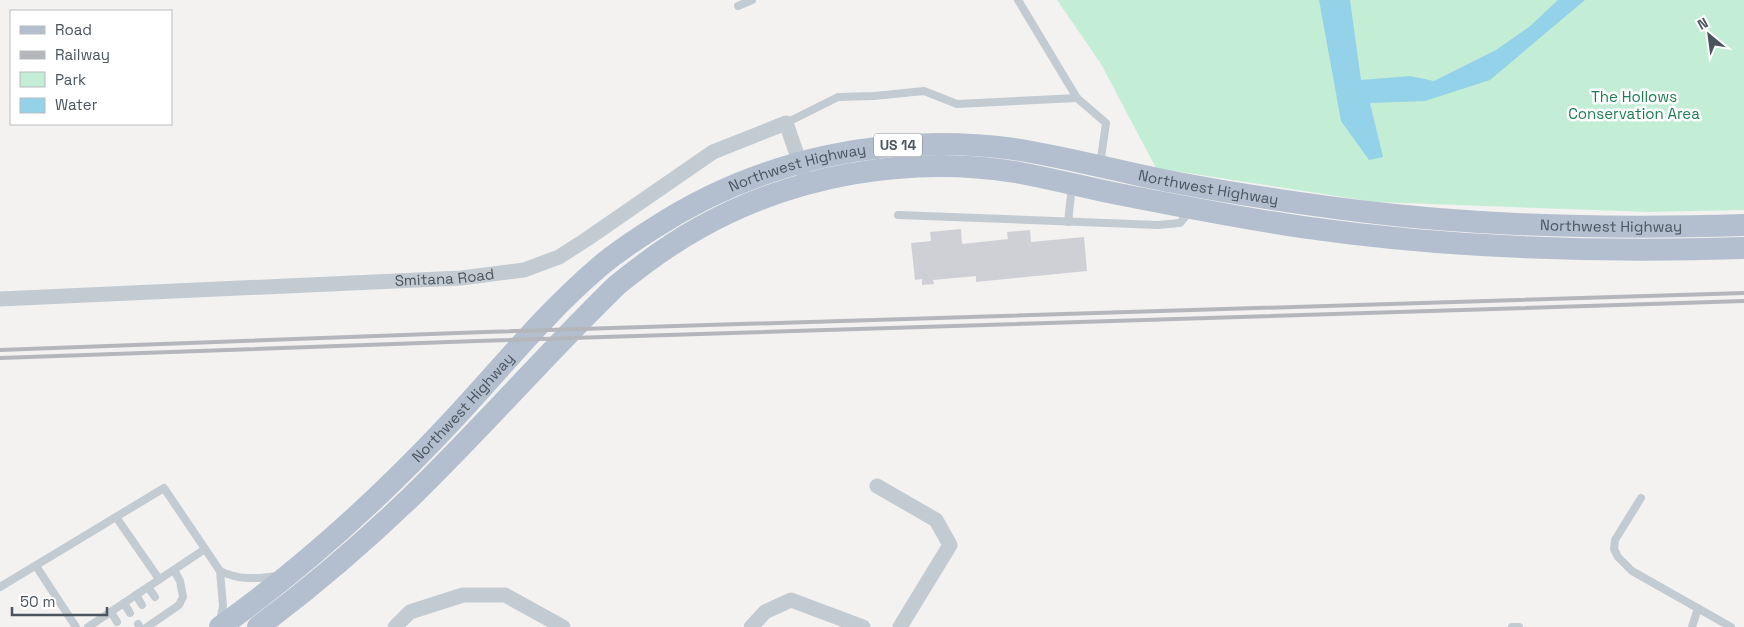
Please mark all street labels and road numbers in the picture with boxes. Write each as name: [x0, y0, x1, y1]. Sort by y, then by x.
road number: US 14: [874, 134, 922, 156]
street label: Northwest Highway: [726, 139, 867, 196]
street label: Northwest Highway: [1137, 165, 1280, 209]
street label: Northwest Highway: [1540, 215, 1682, 236]
street label: Smitana Road: [394, 264, 495, 290]
street label: Northwest Highway: [408, 349, 518, 466]

